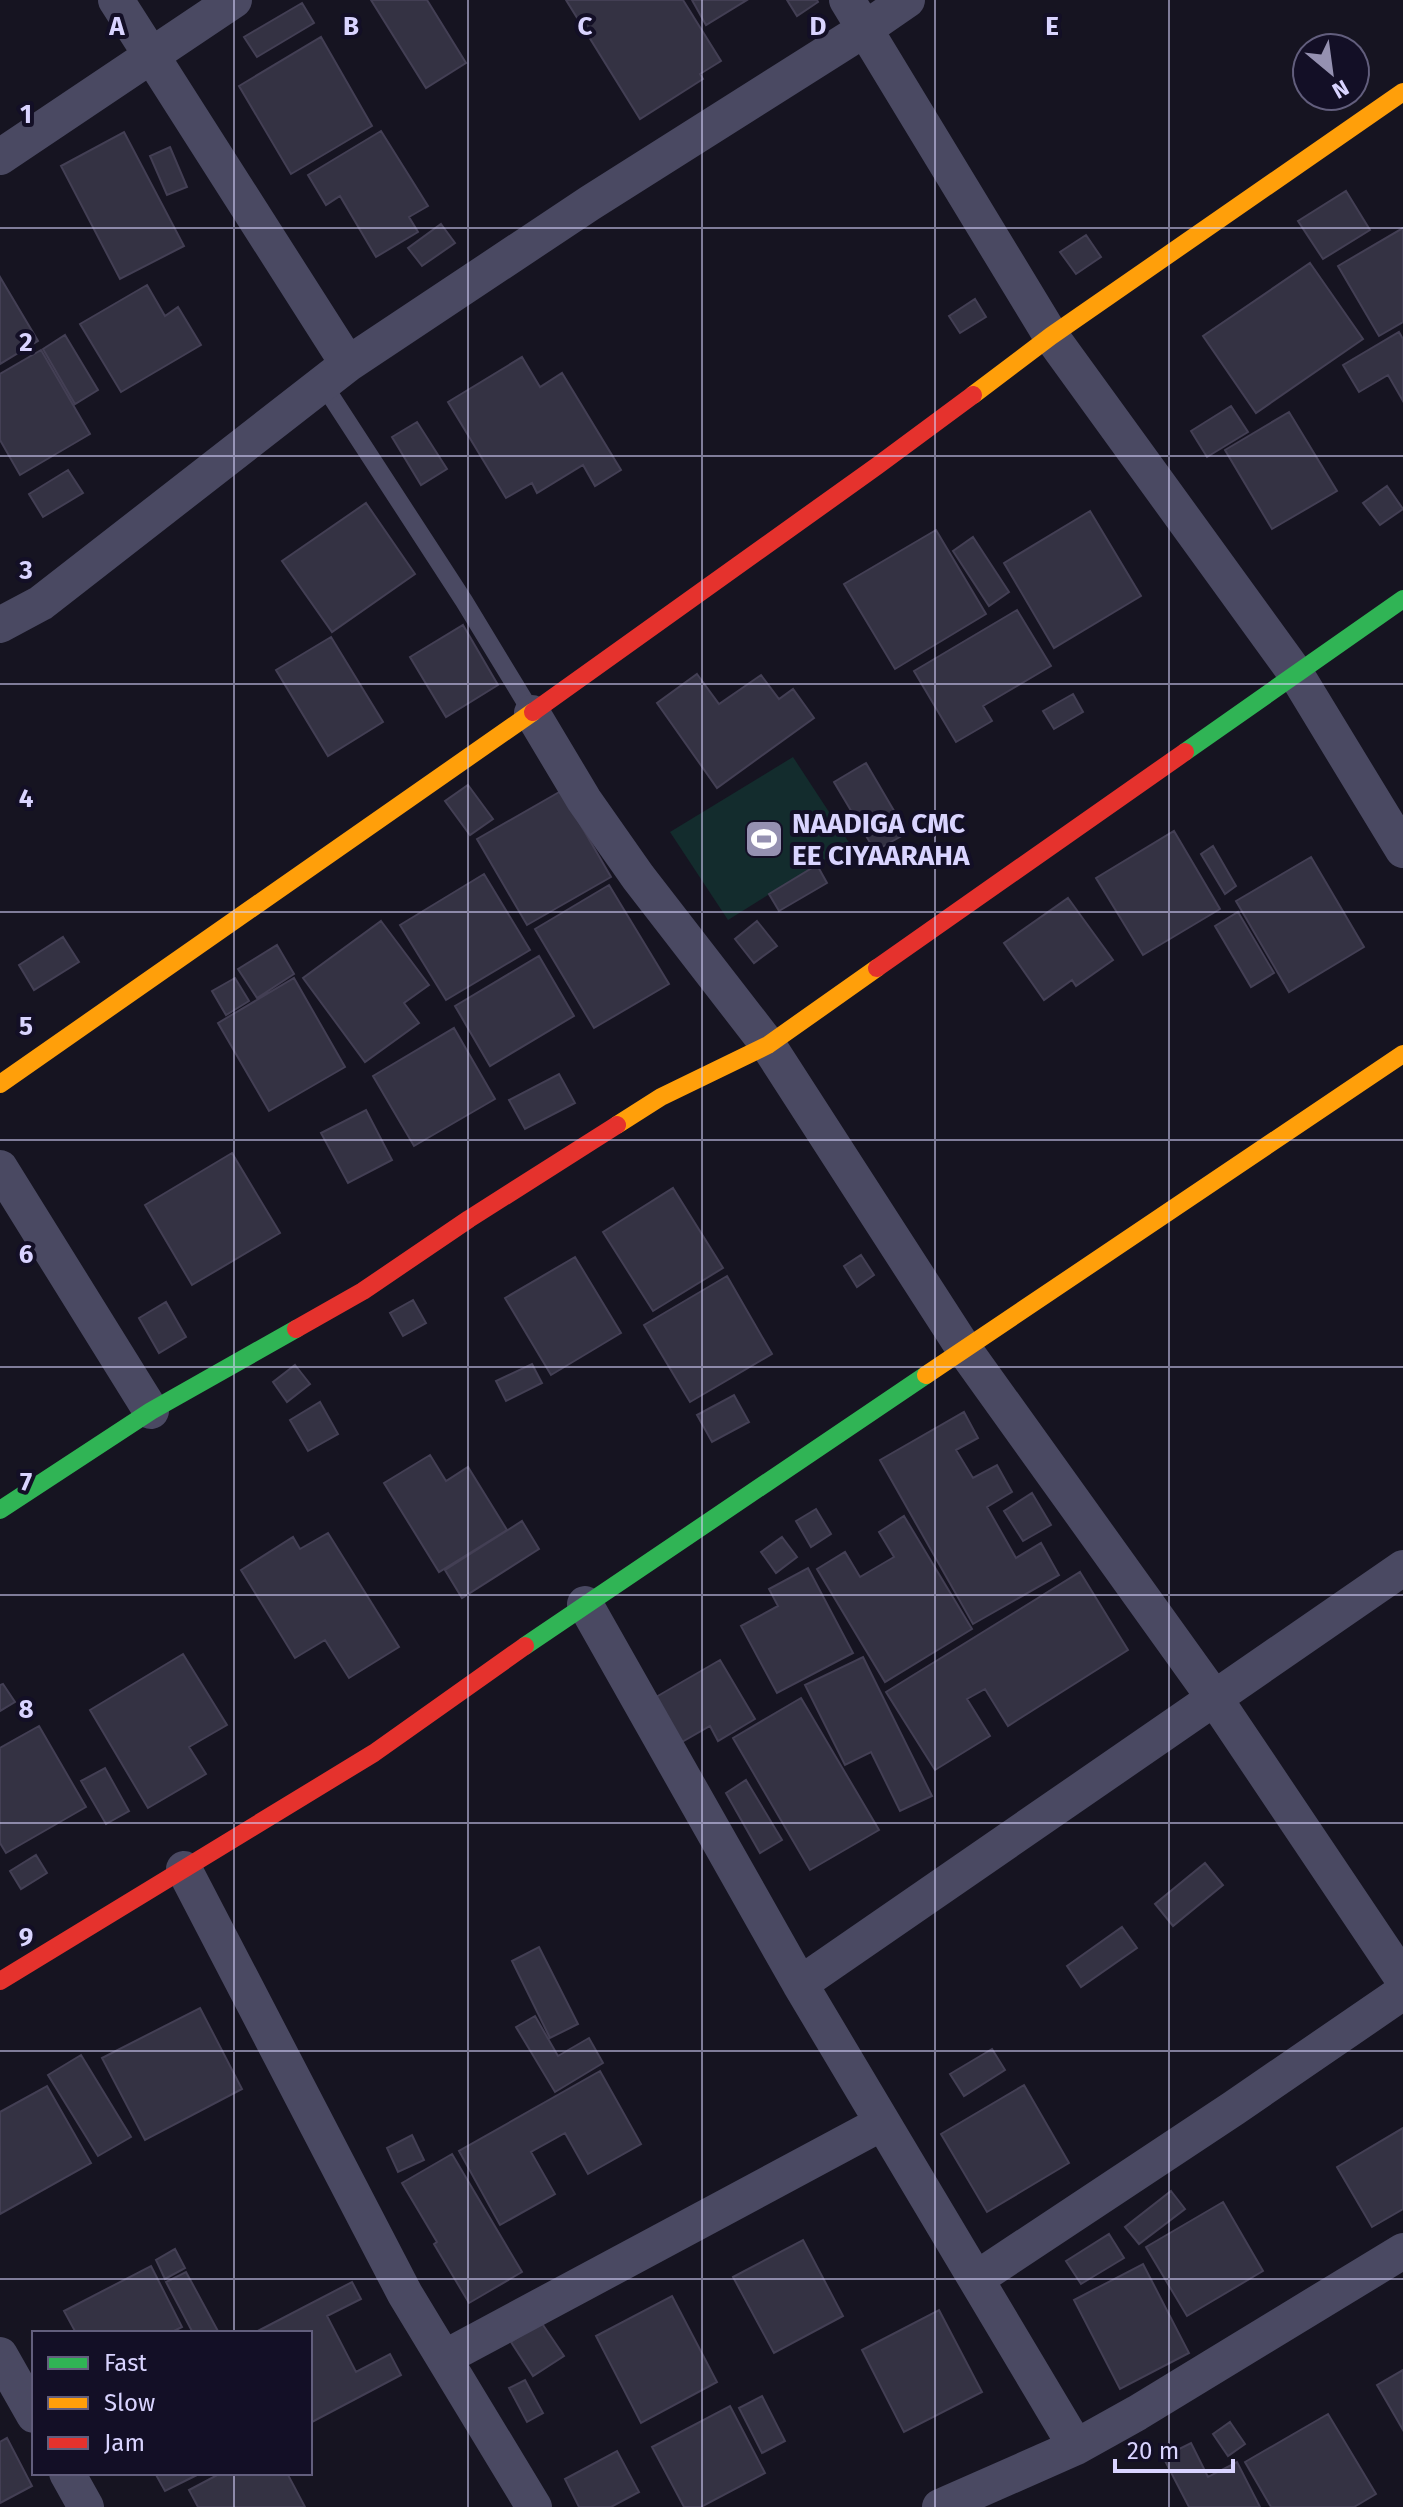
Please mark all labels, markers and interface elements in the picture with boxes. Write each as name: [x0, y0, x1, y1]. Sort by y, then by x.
text: A: [108, 11, 125, 42]
text: B: [343, 11, 359, 42]
text: C: [578, 11, 593, 42]
text: D: [810, 11, 827, 42]
text: E: [1045, 11, 1059, 42]
north arrow: [1291, 32, 1371, 112]
text: N: [1328, 74, 1353, 104]
text: 1: [20, 99, 32, 130]
text: 2: [19, 327, 33, 358]
text: 3: [18, 555, 33, 586]
text: 4: [19, 783, 34, 814]
place label: NAADIGA CMC EE CIYAARAHA: [792, 807, 970, 872]
sports icon: NAADIGA CMC EE CIYAARAHA: [743, 818, 785, 860]
text: 5: [19, 1011, 33, 1042]
text: 6: [19, 1239, 34, 1270]
text: 7: [20, 1467, 32, 1498]
text: 8: [18, 1694, 34, 1725]
text: 9: [19, 1922, 33, 1953]
legend: [32, 2331, 312, 2475]
text: Fast: [104, 2349, 147, 2377]
text: Slow: [104, 2389, 155, 2417]
scale bar: [1115, 2423, 1233, 2473]
text: Jam: [104, 2429, 145, 2457]
text: 20 m: [1127, 2437, 1179, 2465]

